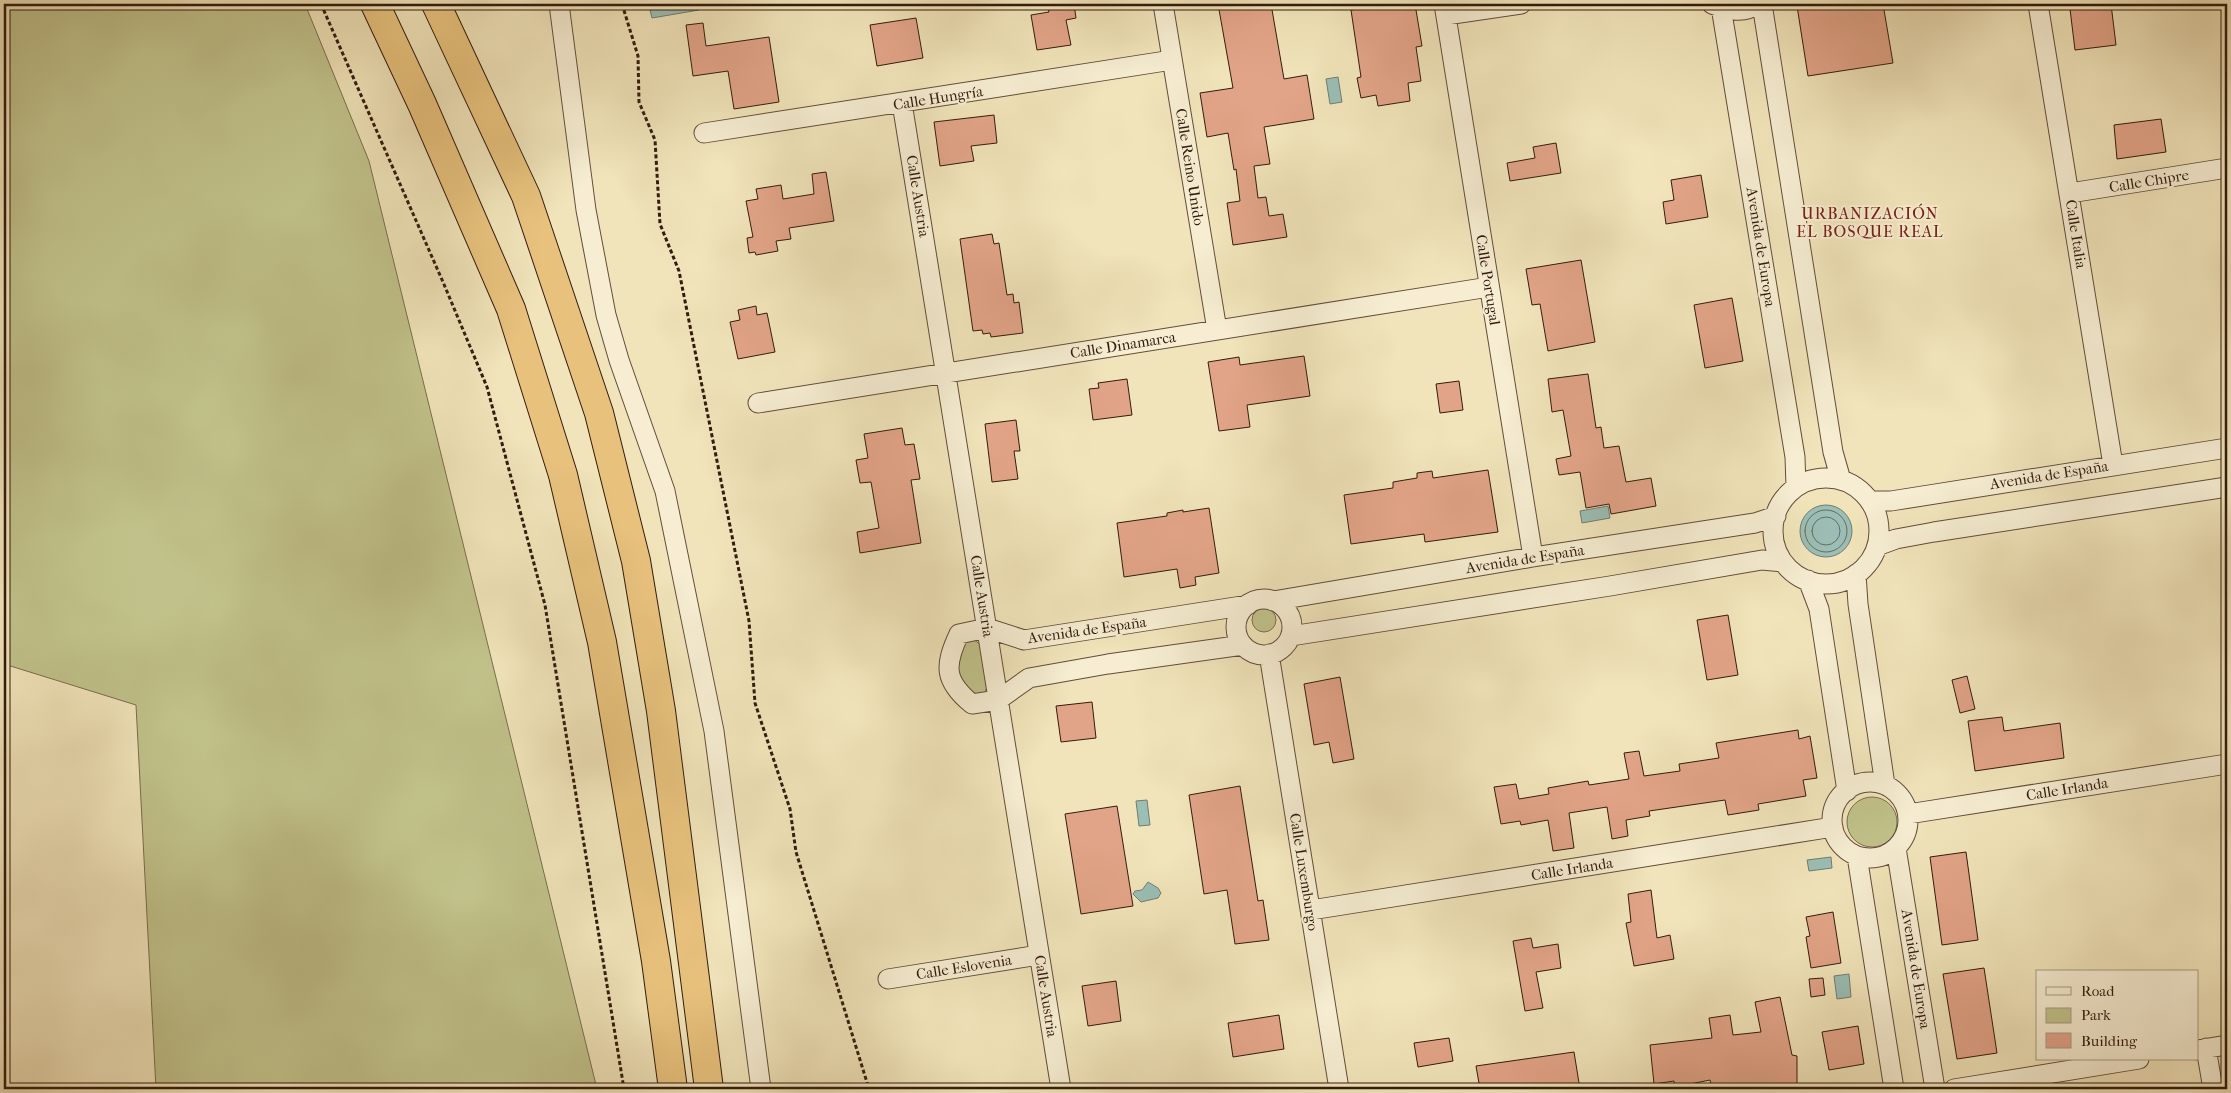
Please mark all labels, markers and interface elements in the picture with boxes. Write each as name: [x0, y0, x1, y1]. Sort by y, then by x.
street label: Calle Hungría: [892, 82, 985, 114]
street label: Calle Reino Unido: [1172, 107, 1208, 227]
street label: Calle Austria: [903, 154, 934, 239]
street label: Calle Chipre: [2108, 166, 2191, 196]
street label: Avenida de Europa: [1743, 185, 1780, 309]
street label: Calle Italia: [2062, 198, 2090, 271]
district label: URBANIZACIÓN EL BOSQUE REAL: [1796, 203, 1944, 241]
street label: Calle Portugal: [1472, 233, 1504, 327]
street label: Calle Dinamarca: [1069, 328, 1178, 362]
street label: Avenida de España: [1988, 457, 2111, 493]
street label: Avenida de España: [1464, 541, 1587, 577]
street label: Calle Austria: [967, 554, 998, 639]
street label: Avenida de España: [1026, 613, 1149, 647]
street label: Calle Irlanda: [2025, 773, 2110, 804]
street label: Calle Luxemburgo: [1286, 812, 1322, 932]
street label: Calle Irlanda: [1530, 853, 1615, 884]
street label: Avenida de Europa: [1898, 907, 1935, 1031]
street label: Calle Eslovenia: [915, 950, 1014, 983]
street label: Calle Austria: [1031, 954, 1062, 1039]
legend: [2036, 970, 2198, 1060]
text: Road: [2081, 982, 2115, 1000]
text: Park: [2081, 1006, 2111, 1024]
text: Building: [2081, 1032, 2138, 1050]

